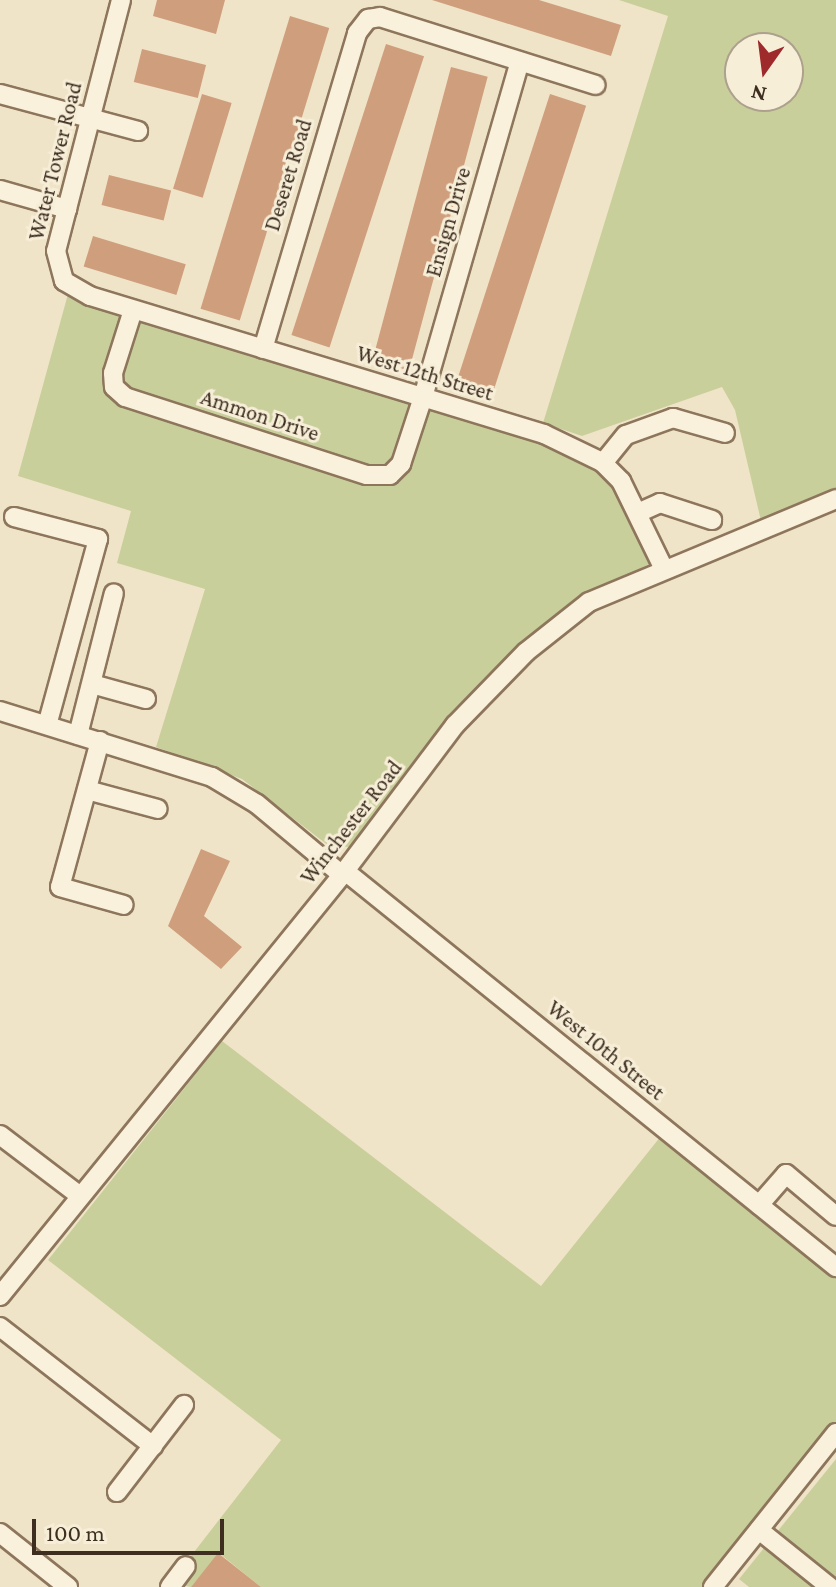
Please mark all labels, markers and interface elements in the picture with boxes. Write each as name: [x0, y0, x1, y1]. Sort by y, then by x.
north arrow: [724, 32, 804, 112]
street label: Water Tower Road: [23, 79, 87, 243]
text: N: [748, 80, 769, 108]
street label: Deseret Road: [258, 116, 318, 234]
street label: Ensign Drive: [420, 164, 476, 280]
street label: West 12th Street: [353, 340, 497, 406]
street label: Ammon Drive: [198, 384, 322, 446]
street label: Winchester Road: [294, 755, 408, 889]
street label: West 10th Street: [542, 995, 670, 1105]
scale bar: [36, 1503, 228, 1553]
text: 100 m: [46, 1519, 105, 1546]

